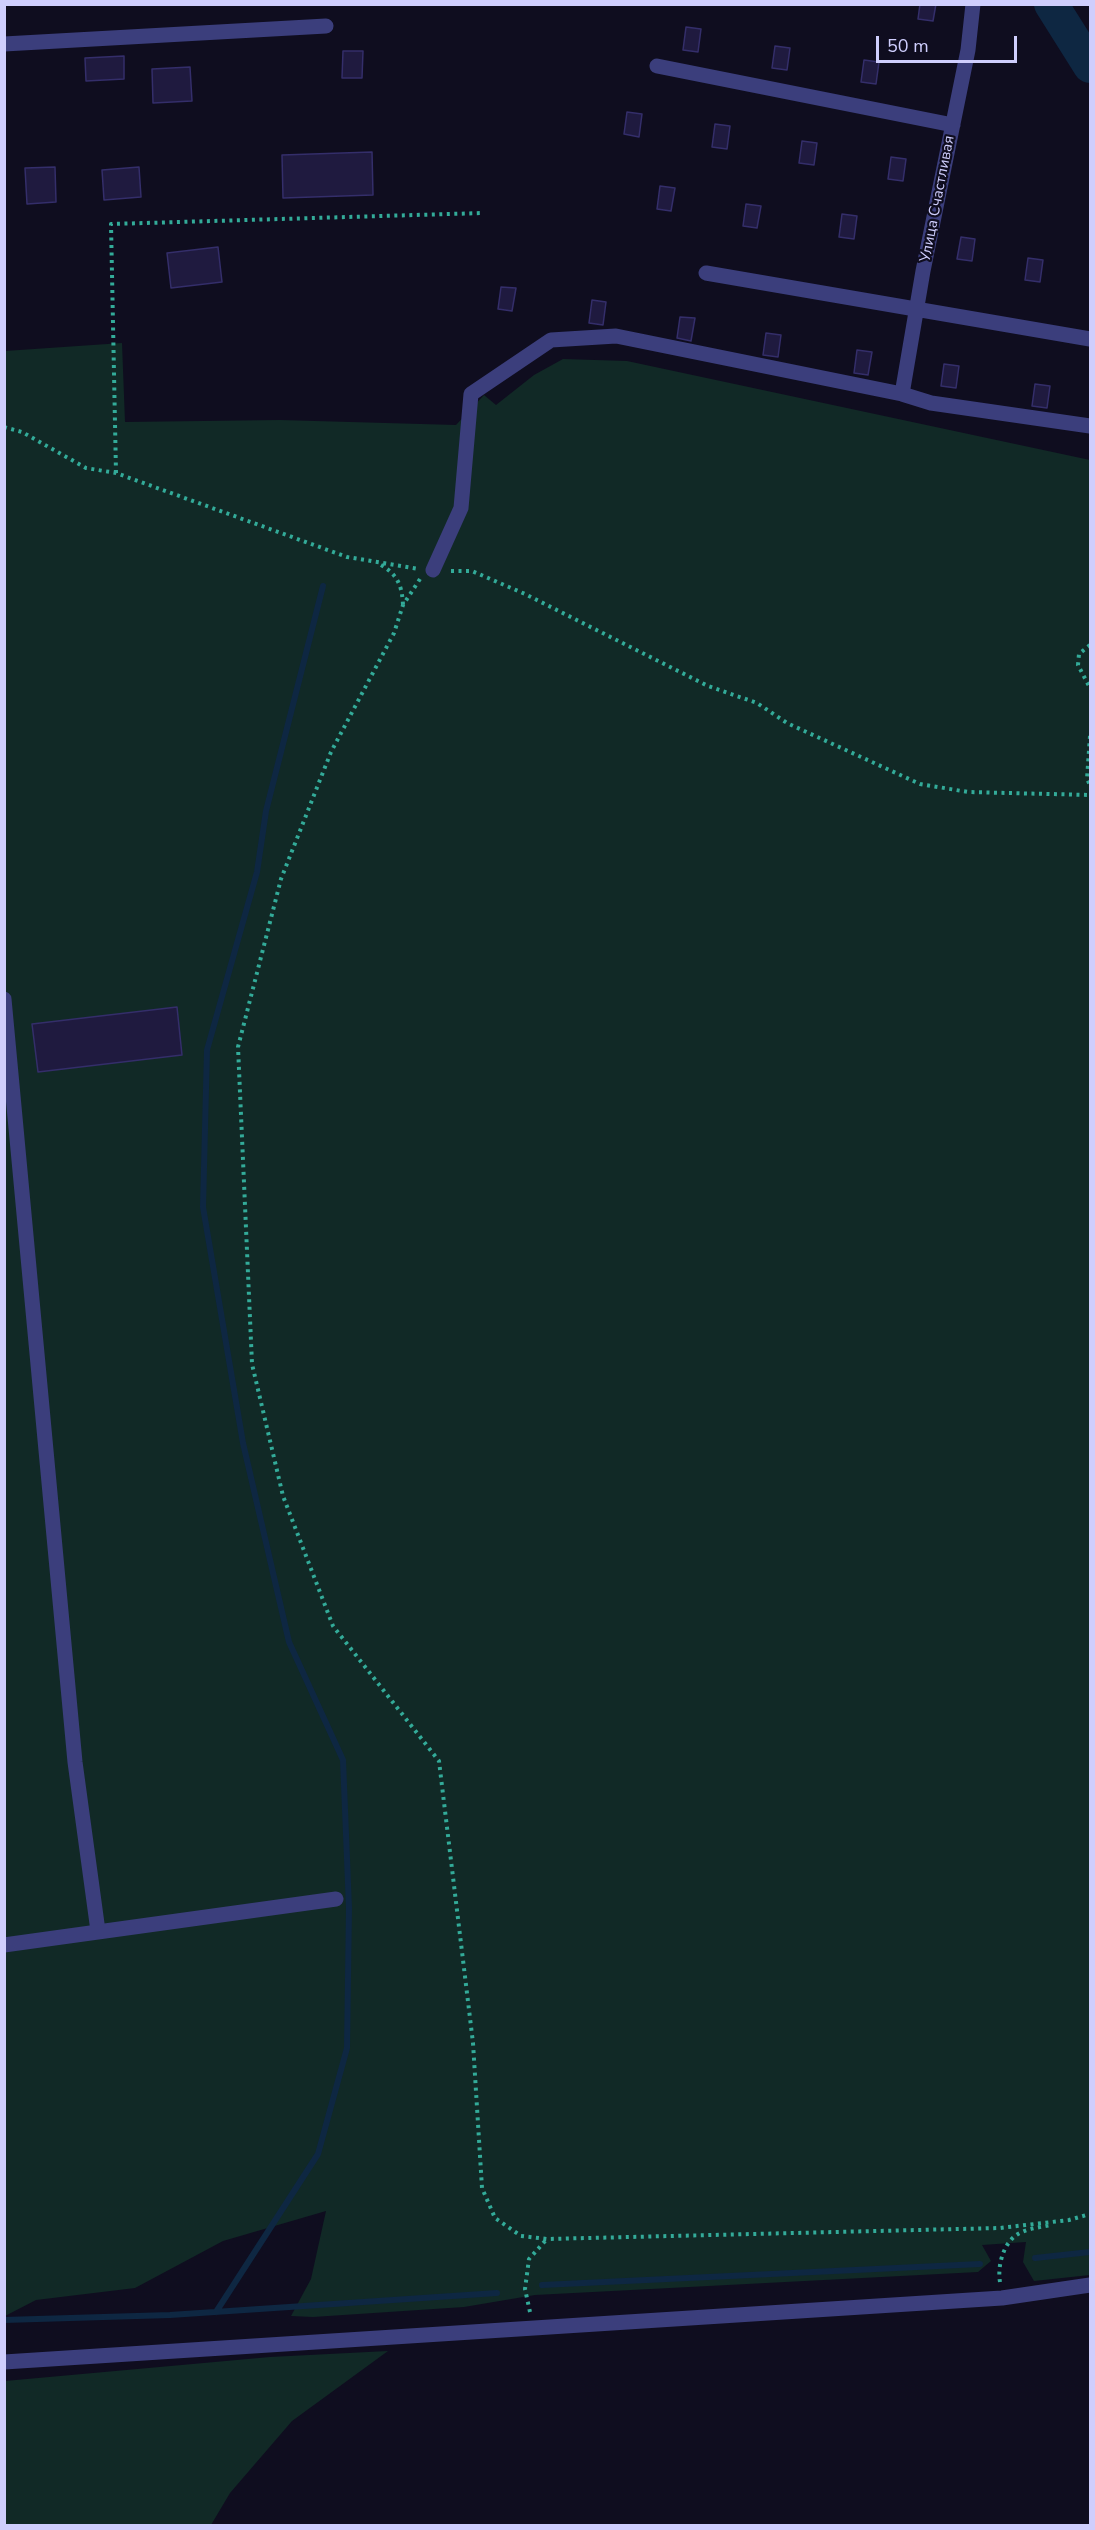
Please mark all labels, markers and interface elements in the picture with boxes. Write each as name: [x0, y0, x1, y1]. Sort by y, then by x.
scale bar: [879, 24, 1020, 62]
text: 50 m: [887, 34, 929, 58]
street label: Улица Счастливая: [917, 134, 959, 264]

